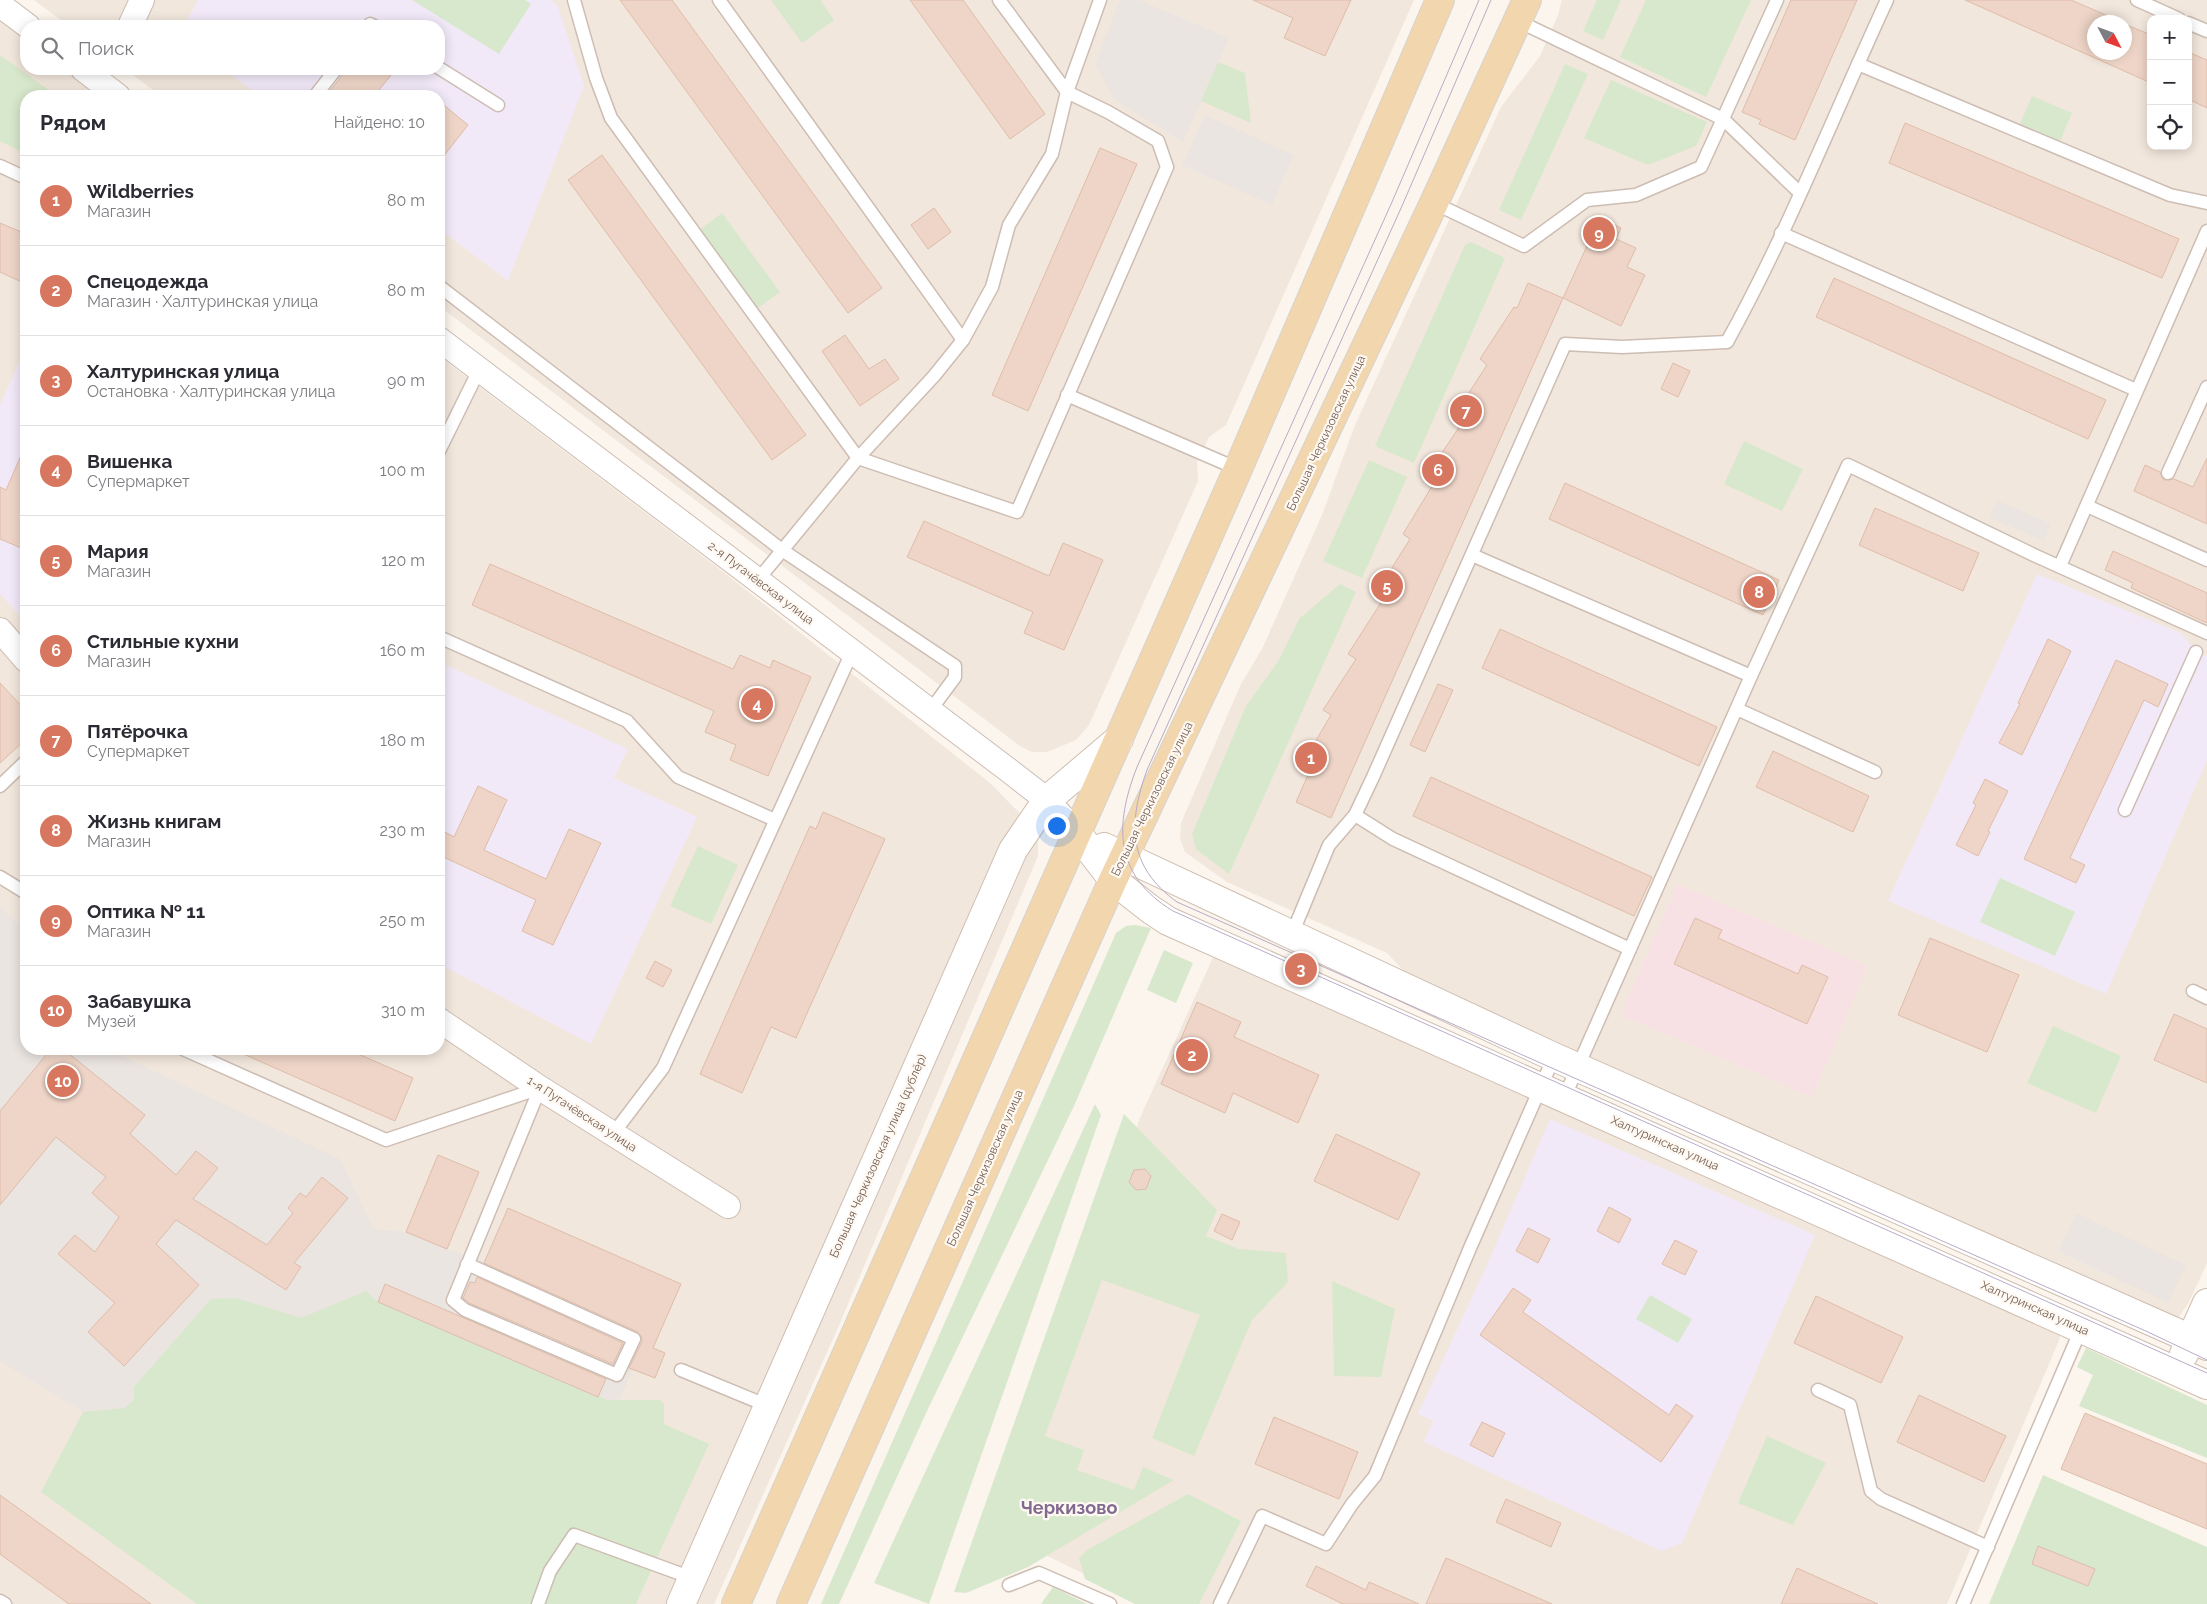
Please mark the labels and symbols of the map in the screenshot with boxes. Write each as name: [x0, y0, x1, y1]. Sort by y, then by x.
north arrow: [2087, 15, 2132, 60]
pin: 9: [1583, 214, 1615, 252]
street label: Большая Черкизовская улица: [1284, 353, 1368, 513]
pin: 7: [1450, 392, 1482, 430]
pin: 6: [1422, 451, 1454, 489]
street label: 2-я Пугачёвская улица: [705, 539, 817, 627]
pin: 5: [1371, 567, 1403, 605]
pin: 8: [1743, 573, 1775, 611]
pin: 4: [741, 685, 773, 723]
street label: Большая Черкизовская улица: [1108, 720, 1196, 878]
pin: 1: [1295, 739, 1327, 777]
your location: [1044, 813, 1070, 839]
pin: 3: [1285, 950, 1317, 988]
pin: 2: [1176, 1036, 1208, 1074]
street label: Большая Черкизовская улица (дублёр): [827, 1052, 929, 1260]
pin: 10: [47, 1062, 79, 1100]
street label: 1-я Пугачёвская улица: [525, 1073, 639, 1155]
street label: Большая Черкизовская улица: [944, 1088, 1026, 1248]
street label: Халтуринская улица: [1609, 1113, 1721, 1173]
street label: Халтуринская улица: [1979, 1278, 2091, 1338]
district label: Черкизово: [1021, 1497, 1117, 1518]

